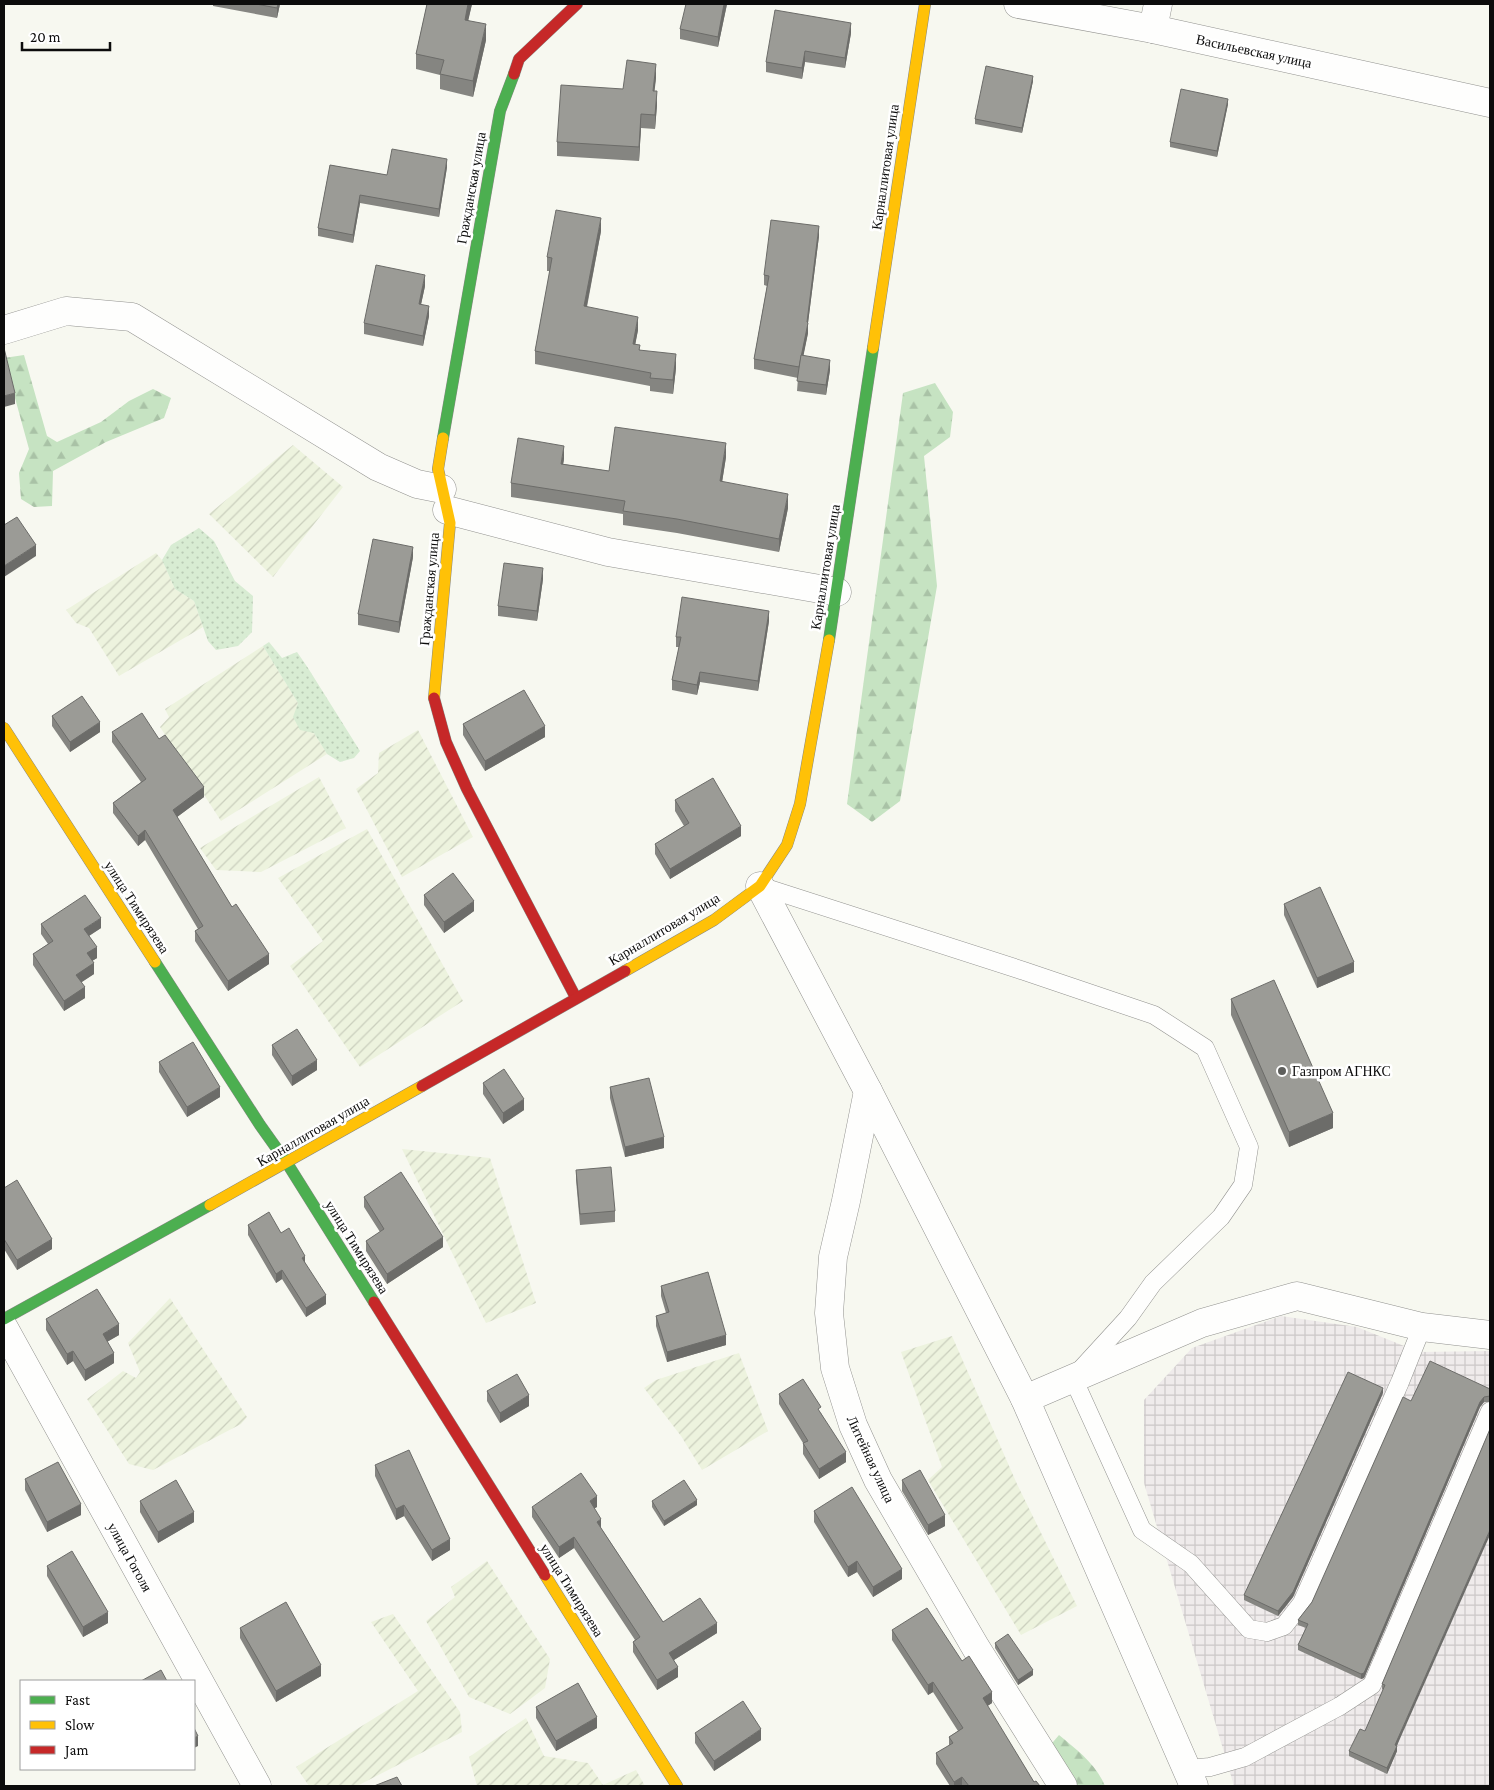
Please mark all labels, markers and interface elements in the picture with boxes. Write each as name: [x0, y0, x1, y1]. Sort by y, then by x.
scale bar: [22, 20, 110, 52]
text: 20 m: [30, 29, 61, 45]
street label: Васильевская улица: [1195, 31, 1314, 71]
street label: Карналлитовая улица: [868, 102, 902, 231]
street label: Гражданская улица: [453, 130, 489, 245]
street label: Карналлитовая улица: [807, 502, 843, 631]
street label: Гражданская улица: [416, 531, 442, 646]
street label: улица Тимирязева: [101, 858, 173, 957]
street label: Карналлитовая улица: [606, 889, 723, 969]
place label: Газпром АГНКС: [1292, 1063, 1391, 1079]
marker: Газпром АГНКС: [1276, 1065, 1288, 1077]
street label: Карналлитовая улица: [254, 1092, 373, 1170]
street label: улица Тимирязева: [322, 1197, 393, 1297]
street label: Литейная улица: [844, 1413, 898, 1506]
street label: улица Гоголя: [104, 1520, 156, 1595]
street label: улица Тимирязева: [537, 1540, 608, 1640]
legend: [20, 1680, 195, 1770]
text: Fast: [65, 1692, 91, 1708]
text: Slow: [65, 1717, 95, 1733]
text: Jam: [63, 1742, 88, 1759]

